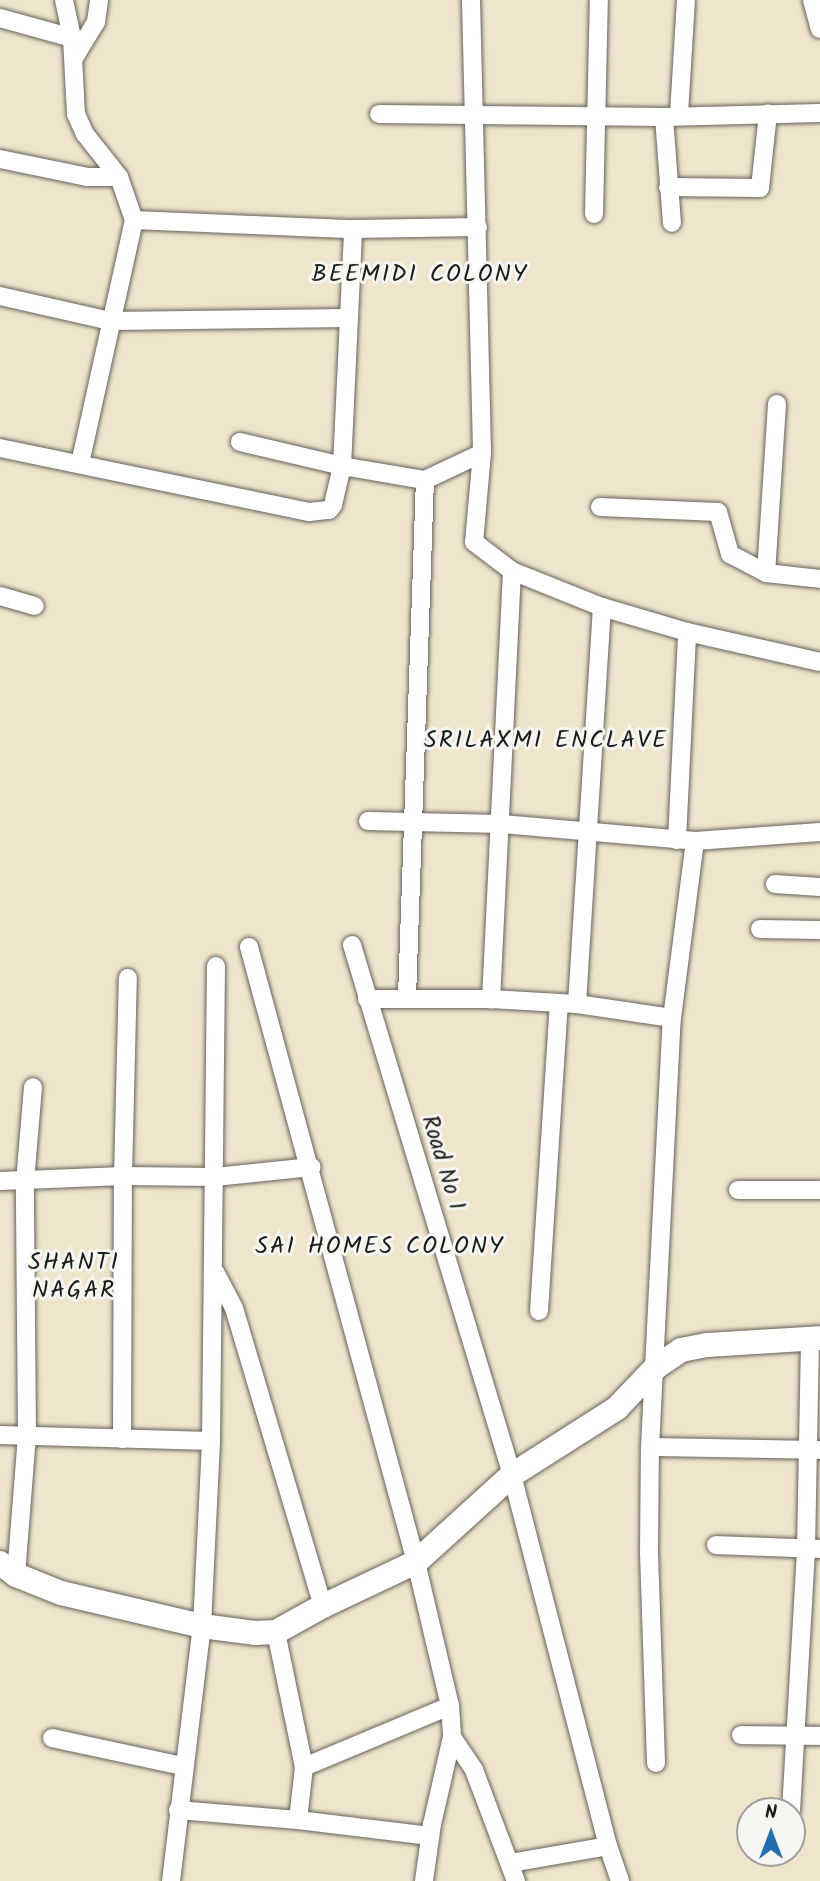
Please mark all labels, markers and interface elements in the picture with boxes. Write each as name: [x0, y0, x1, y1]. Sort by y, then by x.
district label: BEEMIDI COLONY: [313, 261, 527, 289]
district label: SRILAXMI ENCLAVE: [426, 727, 666, 755]
street label: Road No 1: [415, 1112, 469, 1214]
district label: SAI HOMES COLONY: [257, 1233, 503, 1261]
district label: SHANTI NAGAR: [29, 1249, 119, 1305]
north arrow: [736, 1797, 806, 1867]
text: N: [765, 1798, 777, 1828]

